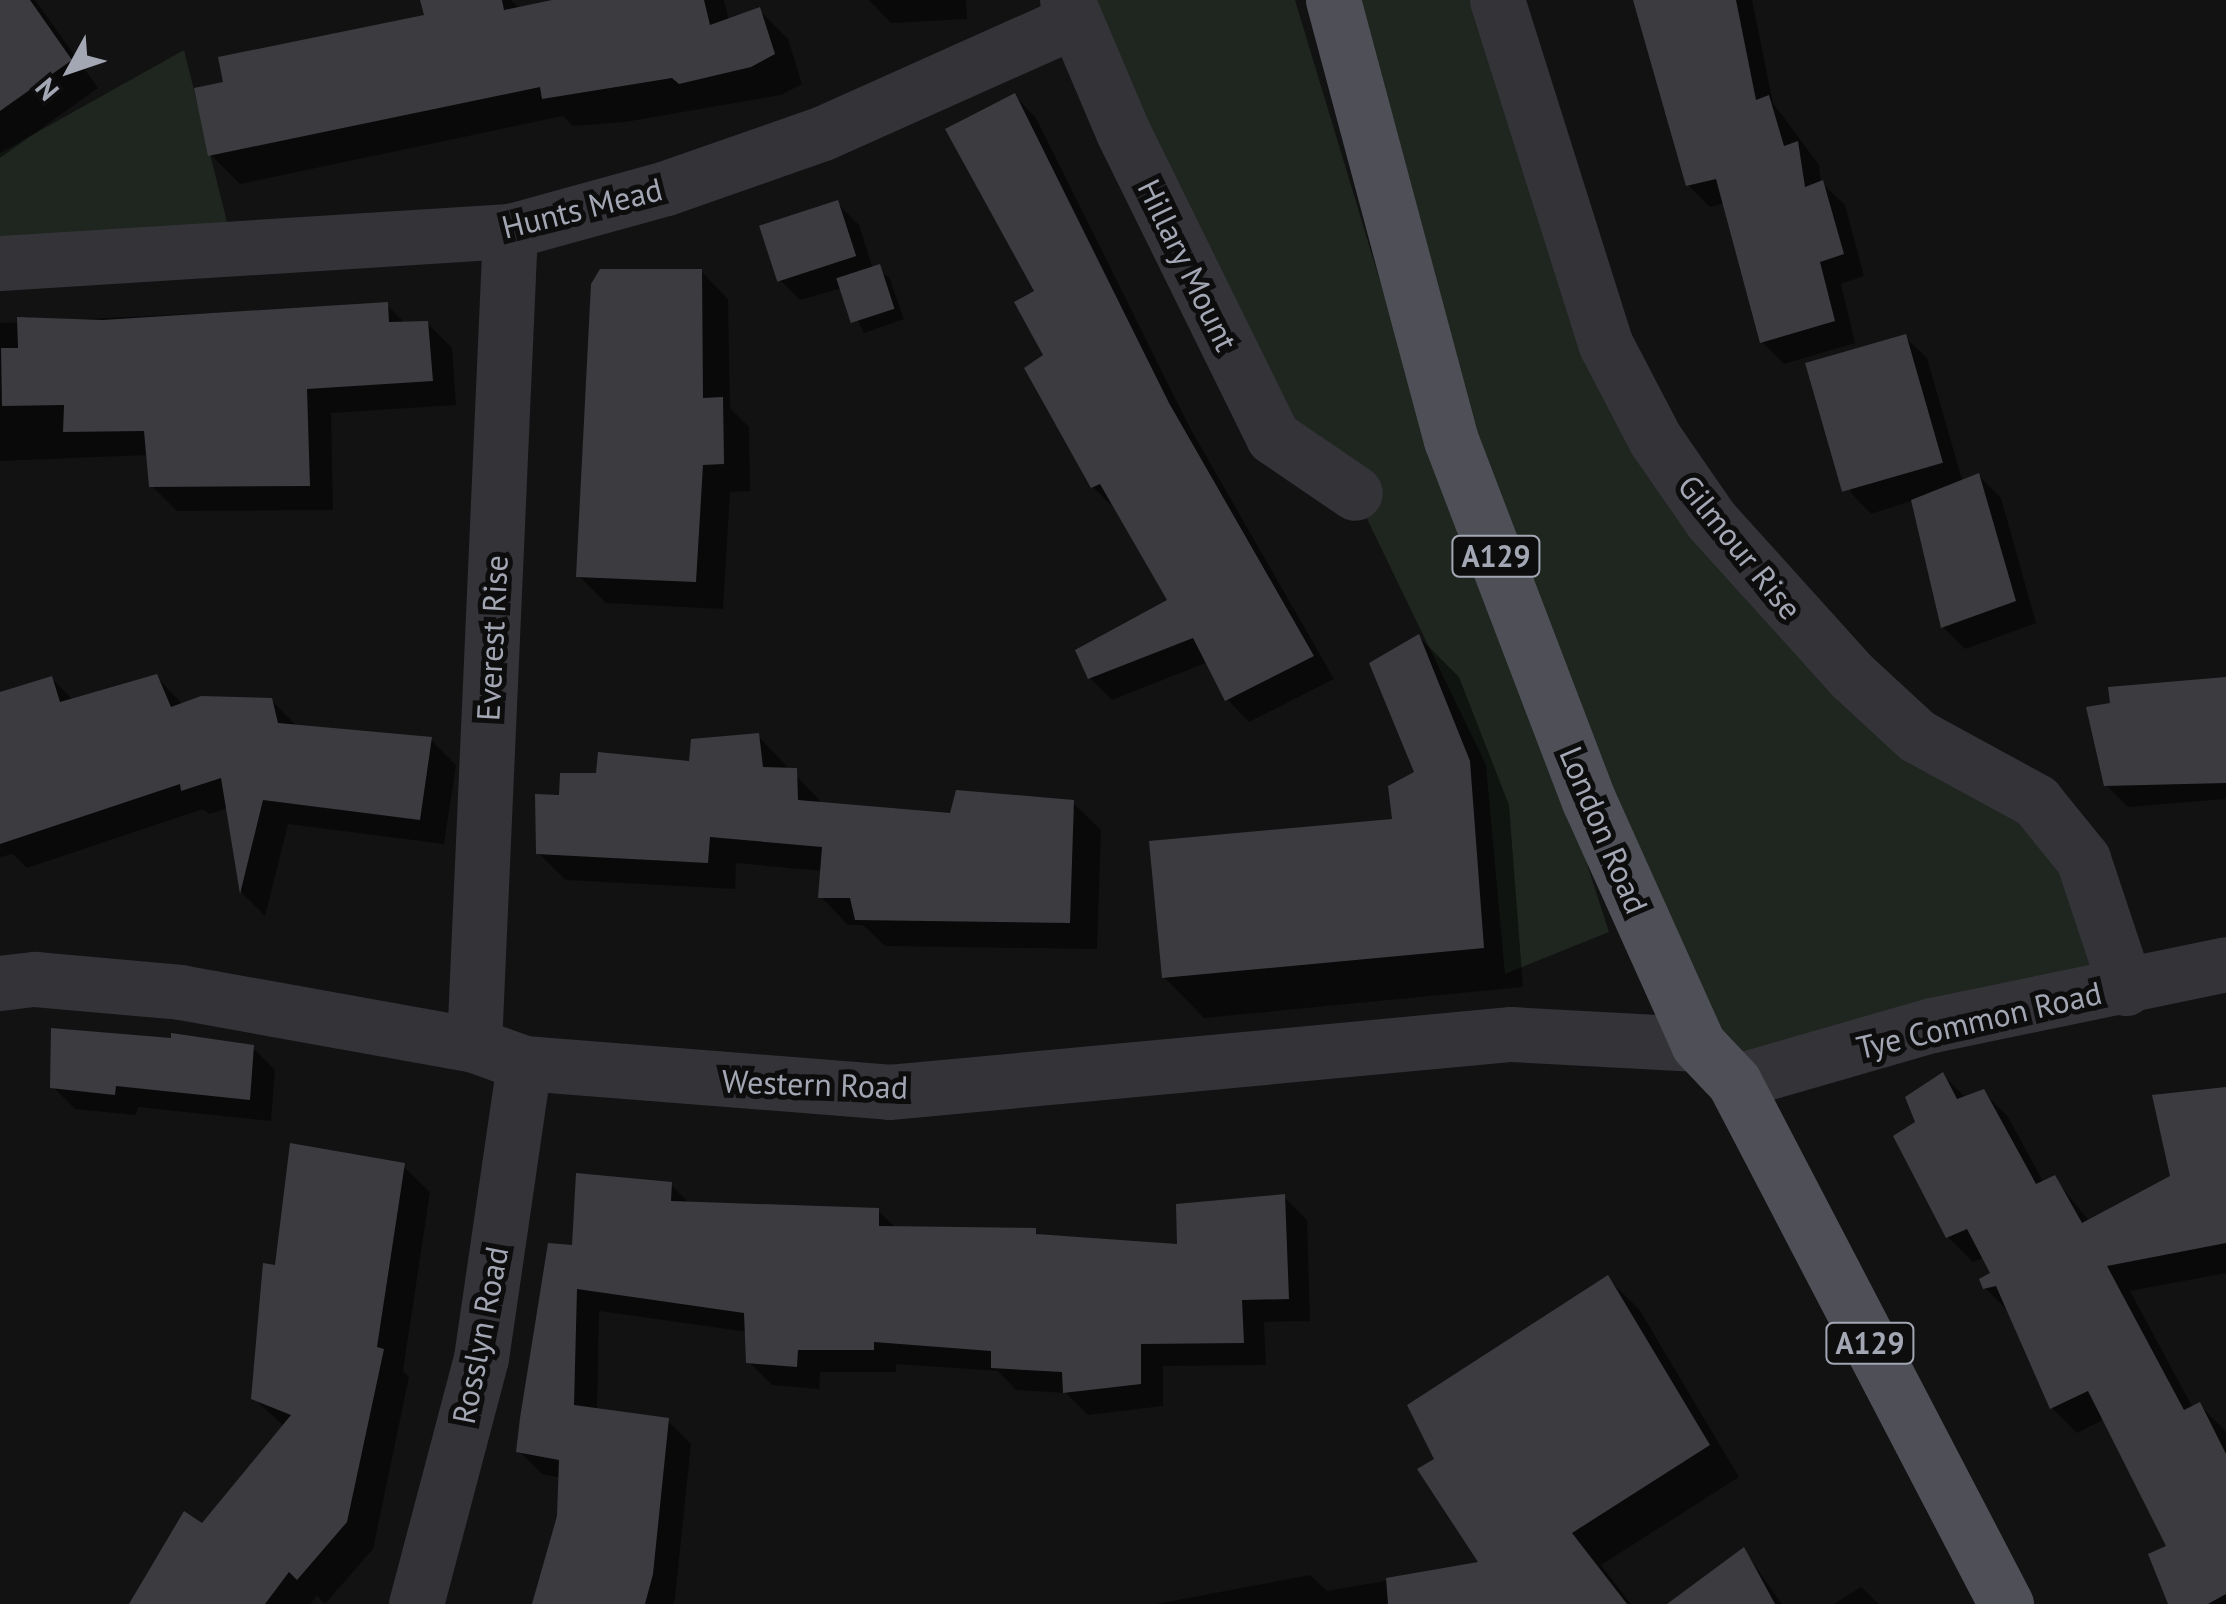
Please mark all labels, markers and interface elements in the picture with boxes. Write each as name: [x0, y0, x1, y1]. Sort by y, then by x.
north arrow: [20, 20, 120, 120]
text: N: [27, 71, 67, 109]
street label: Hunts Mead: [498, 170, 666, 246]
street label: Hillary Mount: [1130, 173, 1246, 357]
street label: Gilmour Rise: [1670, 467, 1810, 627]
road number: A129: [1451, 531, 1541, 581]
street label: Everest Rise: [468, 554, 516, 722]
street label: London Road: [1552, 741, 1656, 919]
street label: Tye Common Road: [1853, 973, 2105, 1067]
street label: Western Road: [721, 1062, 909, 1106]
street label: Rosslyn Road: [444, 1243, 516, 1427]
road number: A129: [1825, 1318, 1915, 1368]

